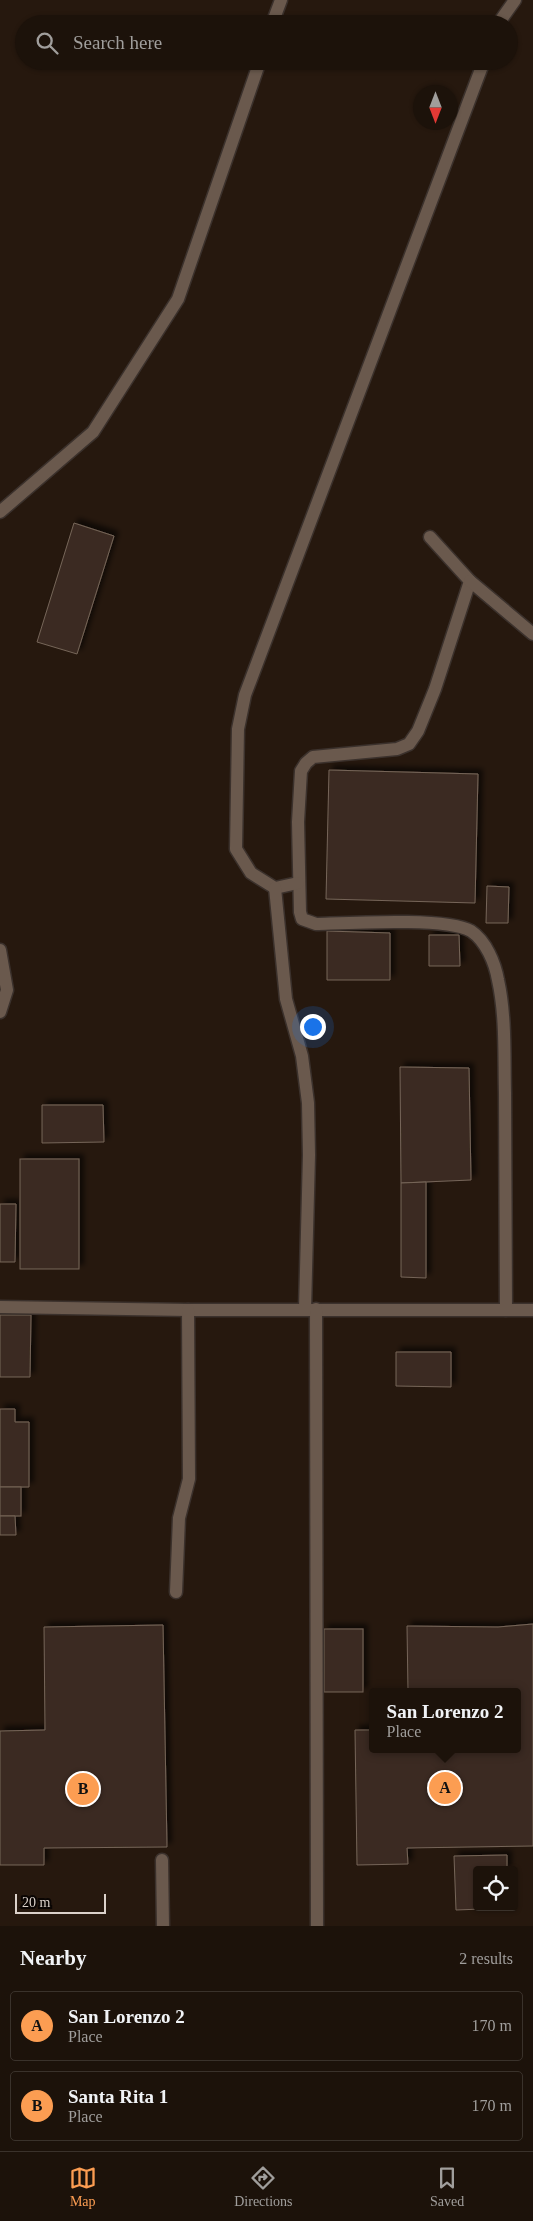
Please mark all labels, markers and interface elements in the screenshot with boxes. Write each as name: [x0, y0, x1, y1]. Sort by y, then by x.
search box: [15, 15, 518, 70]
icon: search: [33, 29, 61, 57]
text: Search here: [73, 32, 162, 53]
north arrow: [413, 85, 458, 130]
your location: [300, 1014, 326, 1040]
popup: [369, 1688, 521, 1753]
text: San Lorenzo 2: [387, 1701, 503, 1722]
text: Place: [387, 1723, 421, 1740]
pin: A: [429, 1769, 461, 1807]
pin: B: [67, 1770, 99, 1808]
map controls: [473, 1866, 518, 1911]
button: locate: [473, 1866, 518, 1911]
scale bar: [15, 1891, 106, 1914]
text: 20 m: [22, 1895, 50, 1910]
text: Nearby: [20, 1946, 87, 1970]
text: 2 results: [459, 1950, 513, 1967]
text: San Lorenzo 2: [68, 2006, 185, 2027]
text: A: [31, 2017, 43, 2034]
text: 170 m: [472, 2017, 512, 2034]
text: Place: [68, 2028, 103, 2045]
text: Santa Rita 1: [68, 2086, 168, 2107]
text: B: [32, 2097, 42, 2114]
text: 170 m: [472, 2097, 512, 2114]
text: Place: [68, 2108, 103, 2125]
tab: Map: [69, 2164, 97, 2210]
tab: Directions: [234, 2164, 293, 2210]
tab: Saved: [430, 2164, 464, 2210]

